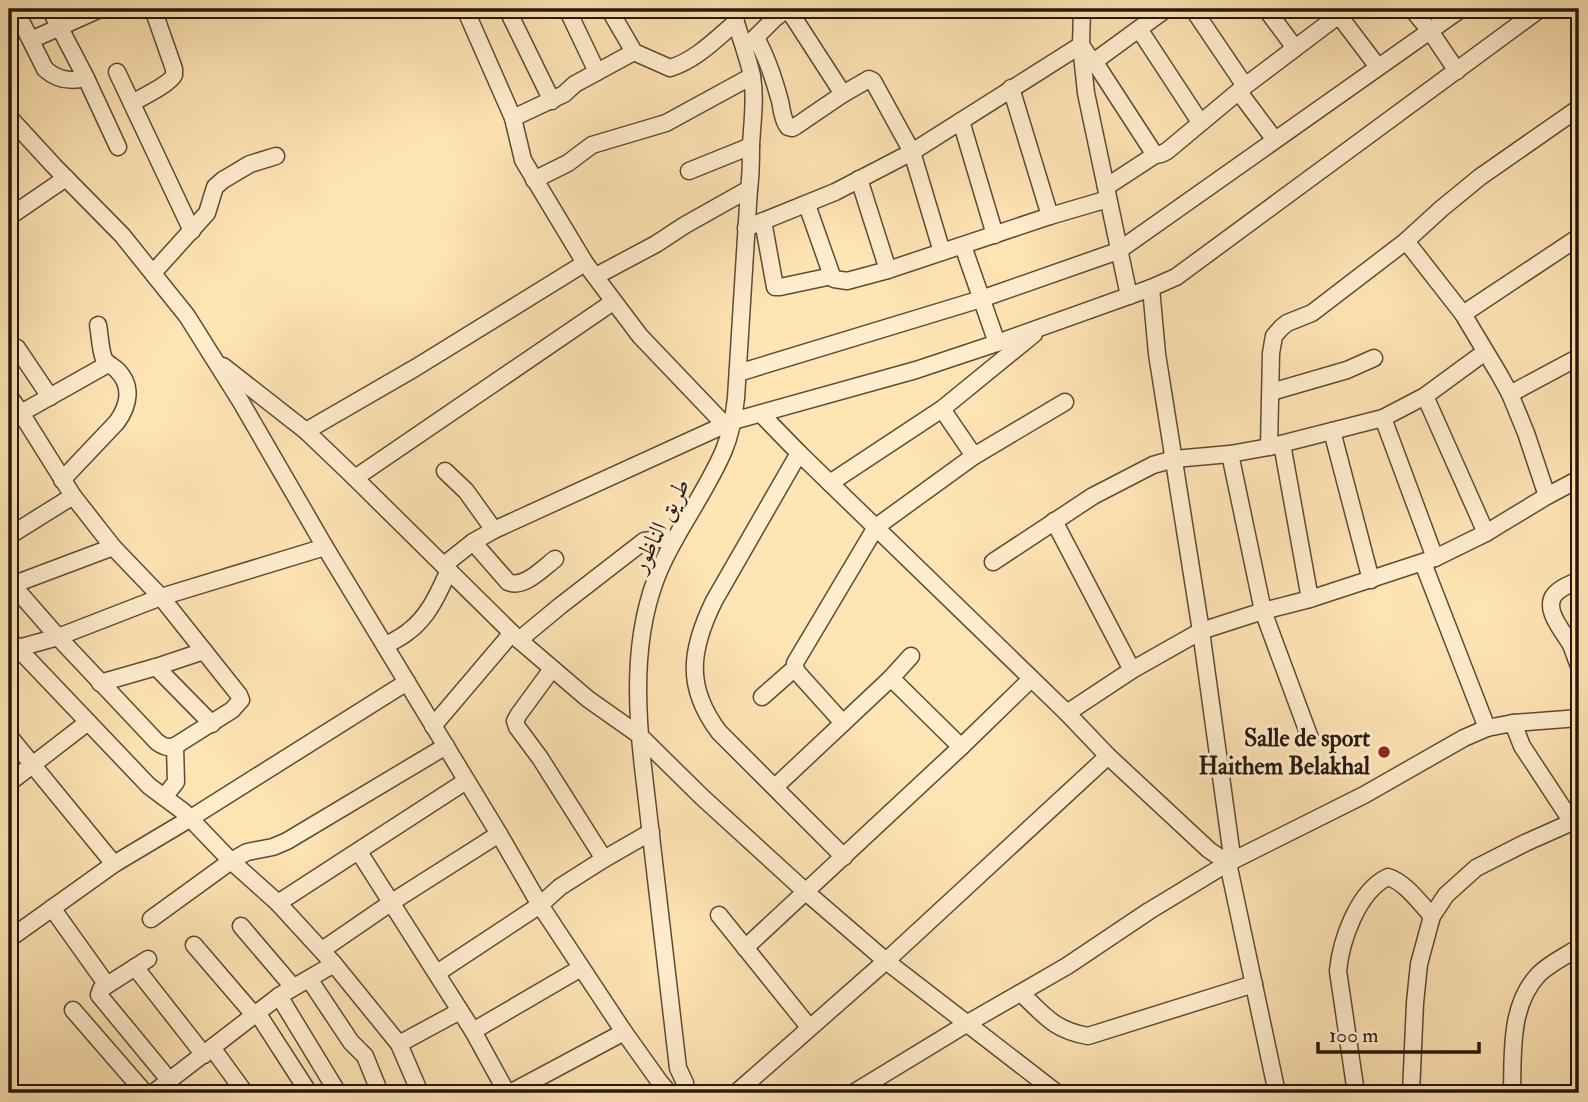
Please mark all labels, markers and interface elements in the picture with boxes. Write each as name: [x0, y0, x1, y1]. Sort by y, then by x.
street label: طريق الناظور: [623, 473, 697, 579]
place label: Salle de sport Haithem Belakhal: [1198, 723, 1371, 782]
marker: Salle de sport Haithem Belakhal: [1376, 744, 1392, 760]
scale bar: [1318, 1011, 1480, 1055]
text: 100 m: [1329, 1022, 1379, 1049]

